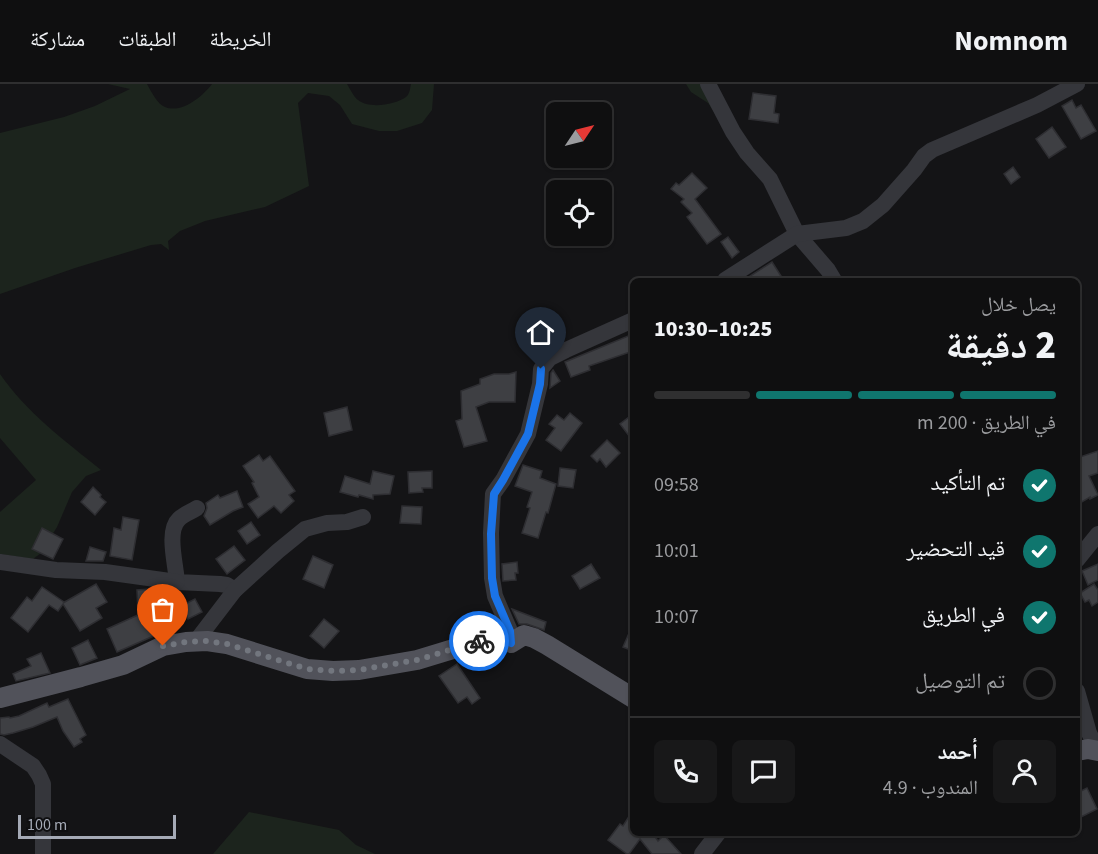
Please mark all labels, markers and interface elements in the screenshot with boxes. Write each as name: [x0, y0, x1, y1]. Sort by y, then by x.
text: Nomnom: [954, 21, 1068, 61]
text: مشاركة: [30, 24, 85, 54]
text: الطبقات: [118, 24, 177, 54]
text: الخريطة: [210, 24, 271, 54]
north arrow: [546, 102, 612, 168]
map controls: [546, 102, 612, 246]
button: locate: [546, 180, 612, 246]
text: يصل خلال: [981, 291, 1056, 319]
pin: [515, 307, 566, 369]
text: 10:25–10:30: [654, 313, 772, 345]
icon: home: [524, 316, 557, 349]
text: 2 دقيقة: [945, 318, 1056, 374]
text: في الطريق · 200 m: [917, 409, 1056, 437]
text: تم التأكيد: [931, 467, 1005, 499]
icon: check: [1023, 469, 1056, 502]
text: 09:58: [654, 471, 699, 499]
text: قيد التحضير: [907, 533, 1005, 565]
icon: check: [1023, 535, 1056, 568]
text: 10:01: [654, 537, 699, 565]
pin: [137, 584, 188, 646]
icon: bag: [146, 593, 179, 626]
text: في الطريق: [922, 599, 1005, 631]
icon: check: [1023, 601, 1056, 634]
text: 10:07: [654, 603, 699, 631]
courier: [449, 611, 509, 671]
icon: bike: [463, 625, 496, 658]
text: تم التوصيل: [915, 665, 1005, 697]
text: أحمد: [938, 736, 978, 768]
button: phone: [654, 740, 717, 803]
button: chat: [732, 740, 795, 803]
button: person: [993, 740, 1056, 803]
text: المندوب · 4.9: [883, 774, 978, 802]
scale bar: [18, 812, 176, 840]
text: 100 m: [27, 814, 67, 836]

